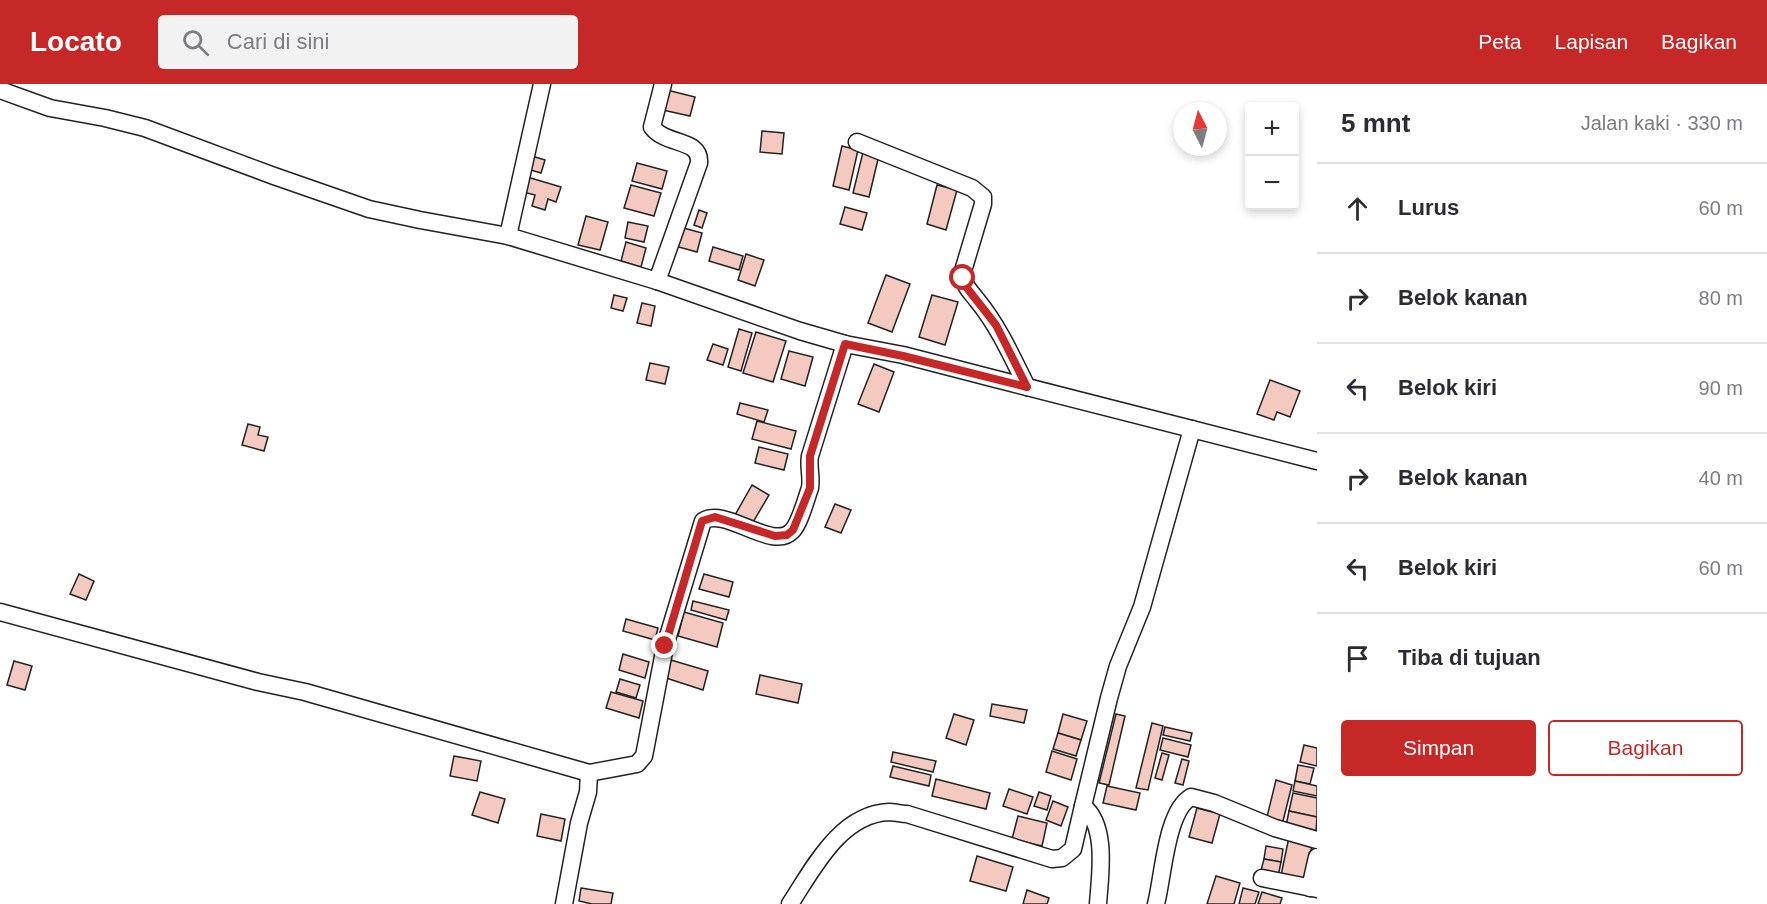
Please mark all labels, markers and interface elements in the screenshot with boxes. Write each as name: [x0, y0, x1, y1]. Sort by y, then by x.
search box: [158, 15, 578, 69]
text: Locato: [30, 26, 122, 57]
icon: search: [179, 26, 212, 59]
text: Cari di sini: [227, 29, 329, 54]
text: Peta: [1478, 30, 1522, 53]
text: Lapisan: [1555, 30, 1628, 53]
text: Bagikan: [1661, 30, 1737, 53]
north arrow: [1173, 102, 1227, 156]
map controls: [1245, 102, 1299, 210]
button: +: [1245, 102, 1299, 156]
text: 5 mnt: [1341, 108, 1410, 138]
text: Jalan kaki · 330 m: [1581, 112, 1743, 134]
button: −: [1245, 156, 1299, 210]
icon: ahead: [1341, 192, 1374, 225]
text: Lurus: [1398, 195, 1459, 220]
text: 60 m: [1699, 197, 1743, 219]
route start: [949, 264, 975, 290]
icon: right: [1341, 282, 1374, 315]
text: Belok kanan: [1398, 285, 1528, 310]
text: 80 m: [1699, 287, 1743, 309]
icon: left: [1341, 372, 1374, 405]
text: Belok kiri: [1398, 375, 1497, 400]
text: 90 m: [1699, 377, 1743, 399]
icon: right: [1341, 462, 1374, 495]
text: Belok kanan: [1398, 465, 1528, 490]
text: 40 m: [1699, 467, 1743, 489]
icon: left: [1341, 552, 1374, 585]
text: Belok kiri: [1398, 555, 1497, 580]
text: 60 m: [1699, 557, 1743, 579]
route end: [651, 632, 677, 658]
icon: arrive: [1341, 642, 1374, 675]
text: Tiba di tujuan: [1398, 645, 1541, 670]
button: Simpan: [1341, 720, 1536, 776]
button: Bagikan: [1548, 720, 1743, 776]

